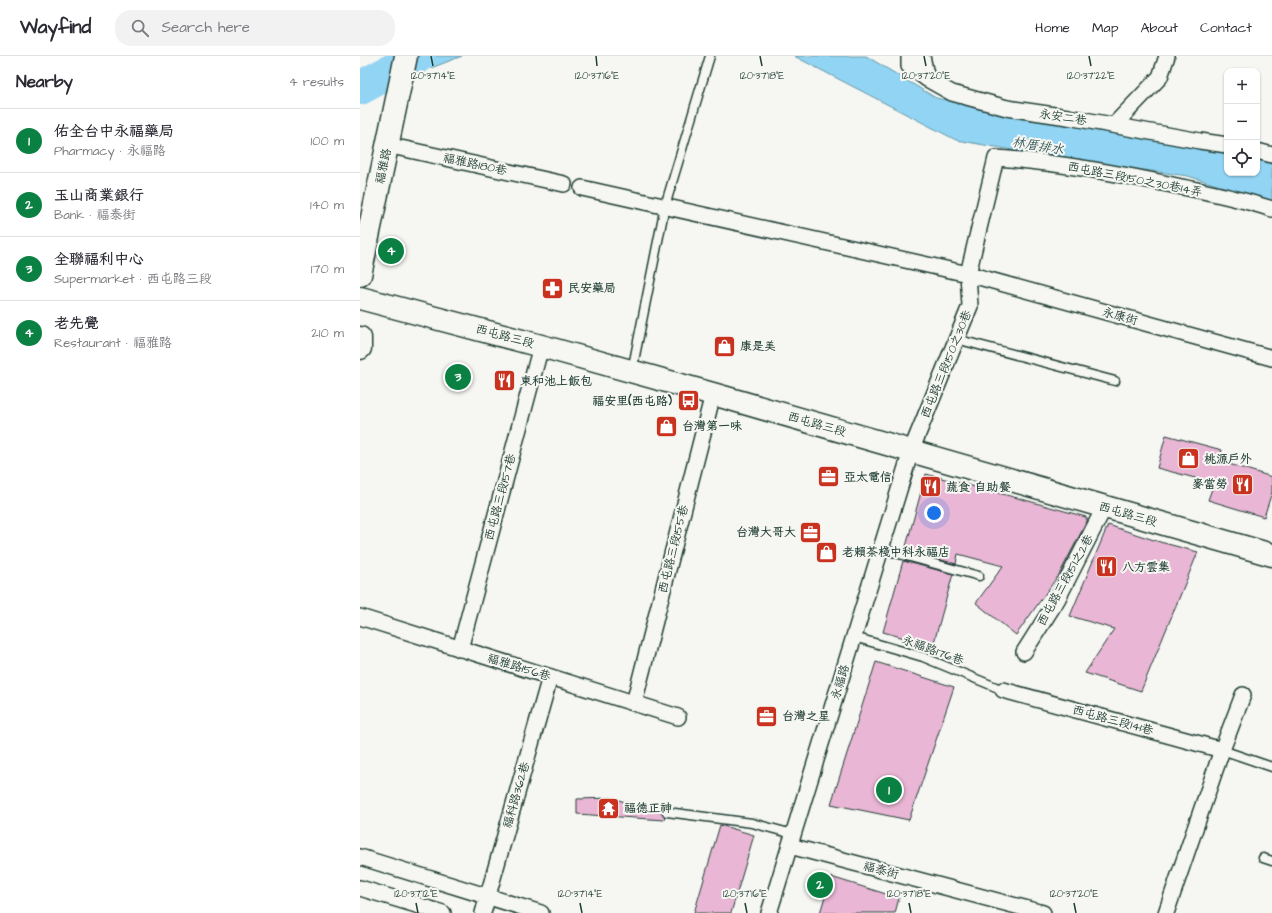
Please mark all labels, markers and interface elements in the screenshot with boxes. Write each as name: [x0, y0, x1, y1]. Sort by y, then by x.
search box: [115, 10, 395, 46]
text: Wayfind: [20, 14, 91, 41]
icon: search: [129, 17, 151, 39]
text: Search here: [161, 17, 250, 38]
text: Home: [1035, 18, 1070, 38]
text: Map: [1092, 18, 1118, 38]
text: About: [1140, 18, 1178, 38]
text: Contact: [1200, 18, 1252, 38]
map controls: [1224, 68, 1260, 176]
button: +: [1224, 68, 1260, 104]
text: 120°37'14"E: [411, 69, 455, 83]
text: 120°37'16"E: [575, 69, 619, 83]
text: 120°37'18"E: [740, 69, 784, 83]
text: 120°37'20"E: [902, 69, 950, 83]
text: 120°37'22"E: [1067, 69, 1115, 83]
text: Nearby: [16, 70, 73, 94]
text: 4 results: [289, 73, 344, 91]
button: −: [1224, 104, 1260, 140]
street label: 永安二巷: [1038, 105, 1088, 130]
text: 佑全台中永福藥局: [54, 121, 174, 142]
text: 1: [28, 132, 30, 150]
text: 100 m: [311, 132, 344, 150]
water label: 林厝排水: [1011, 133, 1066, 159]
button: locate: [1224, 140, 1260, 176]
text: Pharmacy · 永福路: [54, 142, 166, 160]
street label: 福雅路: [371, 147, 396, 185]
street label: 福雅路180巷: [441, 149, 508, 180]
street label: 西屯路三段150之30巷14弄: [1066, 158, 1204, 201]
text: 玉山商業銀行: [54, 185, 144, 206]
text: 2: [25, 196, 33, 214]
text: 140 m: [310, 196, 344, 214]
text: Bank · 福泰街: [54, 206, 136, 224]
pin: 4: [378, 236, 404, 266]
text: 全聯福利中心: [54, 249, 144, 270]
text: 3: [26, 260, 32, 278]
text: 170 m: [311, 260, 344, 278]
text: Supermarket · 西屯路三段: [54, 270, 212, 288]
pharmacy icon: 民安藥局: [540, 275, 566, 301]
place label: 民安藥局: [568, 280, 616, 297]
street label: 永康街: [1100, 304, 1139, 329]
street label: 西屯路三段150之30巷: [917, 308, 976, 421]
text: 老先覺: [54, 313, 99, 334]
street label: 西屯路三段: [474, 321, 536, 352]
text: 4: [25, 324, 33, 342]
text: 210 m: [311, 324, 344, 342]
shop icon: 康是美: [712, 333, 738, 359]
text: Restaurant · 福雅路: [54, 334, 172, 352]
place label: 康是美: [740, 338, 776, 355]
pin: 3: [445, 362, 471, 392]
restaurant icon: 東和池上飯包: [491, 368, 517, 394]
place label: 東和池上飯包: [520, 373, 592, 390]
bus stop icon: 福安里(西屯路): [675, 388, 701, 414]
place label: 福安里(西屯路): [592, 393, 673, 410]
street label: 西屯路三段: [786, 408, 848, 441]
shop icon: 台灣第一味: [654, 413, 680, 439]
place label: 台灣第一味: [682, 418, 742, 435]
shop icon: 桃源戶外: [1176, 446, 1202, 472]
place label: 桃源戶外: [1204, 451, 1252, 468]
street label: 西屯路三段157巷: [481, 452, 520, 543]
office icon: 亞太電信: [816, 464, 842, 490]
place label: 亞太電信: [844, 469, 892, 486]
restaurant icon: 麥當勞: [1230, 471, 1256, 497]
restaurant icon: 蔬食 自助餐: [918, 474, 944, 500]
place label: 麥當勞: [1192, 476, 1228, 493]
place label: 蔬食 自助餐: [946, 479, 1011, 496]
street label: 西屯路三段: [1097, 498, 1159, 531]
street label: 西屯路三段155巷: [654, 503, 693, 595]
your location: [924, 503, 944, 523]
office icon: 台灣大哥大: [798, 519, 824, 545]
place label: 台灣大哥大: [736, 524, 796, 541]
street label: 西屯路三段151之2巷: [1033, 531, 1098, 629]
shop icon: 老賴茶棧中科永福店: [814, 539, 840, 565]
place label: 老賴茶棧中科永福店: [842, 544, 950, 561]
restaurant icon: 八方雲集: [1094, 554, 1120, 580]
place label: 八方雲集: [1122, 559, 1170, 576]
street label: 永福路176巷: [900, 631, 966, 669]
street label: 福雅路156巷: [485, 650, 553, 685]
street label: 永福路: [827, 662, 854, 702]
street label: 西屯路三段141巷: [1070, 701, 1155, 739]
office icon: 台灣之星: [754, 703, 780, 729]
place label: 台灣之星: [782, 708, 830, 725]
street label: 福科路362巷: [499, 760, 534, 830]
pin: 1: [876, 775, 902, 805]
temple icon: 福德正神: [595, 795, 621, 821]
place label: 福德正神: [624, 800, 672, 817]
street label: 福泰街: [861, 858, 900, 883]
pin: 2: [807, 870, 833, 900]
text: 120°37'12"E: [394, 887, 438, 901]
text: 120°37'14"E: [558, 887, 602, 901]
text: 120°37'16"E: [723, 887, 767, 901]
text: 120°37'18"E: [887, 887, 931, 901]
text: 120°37'20"E: [1050, 887, 1098, 901]

